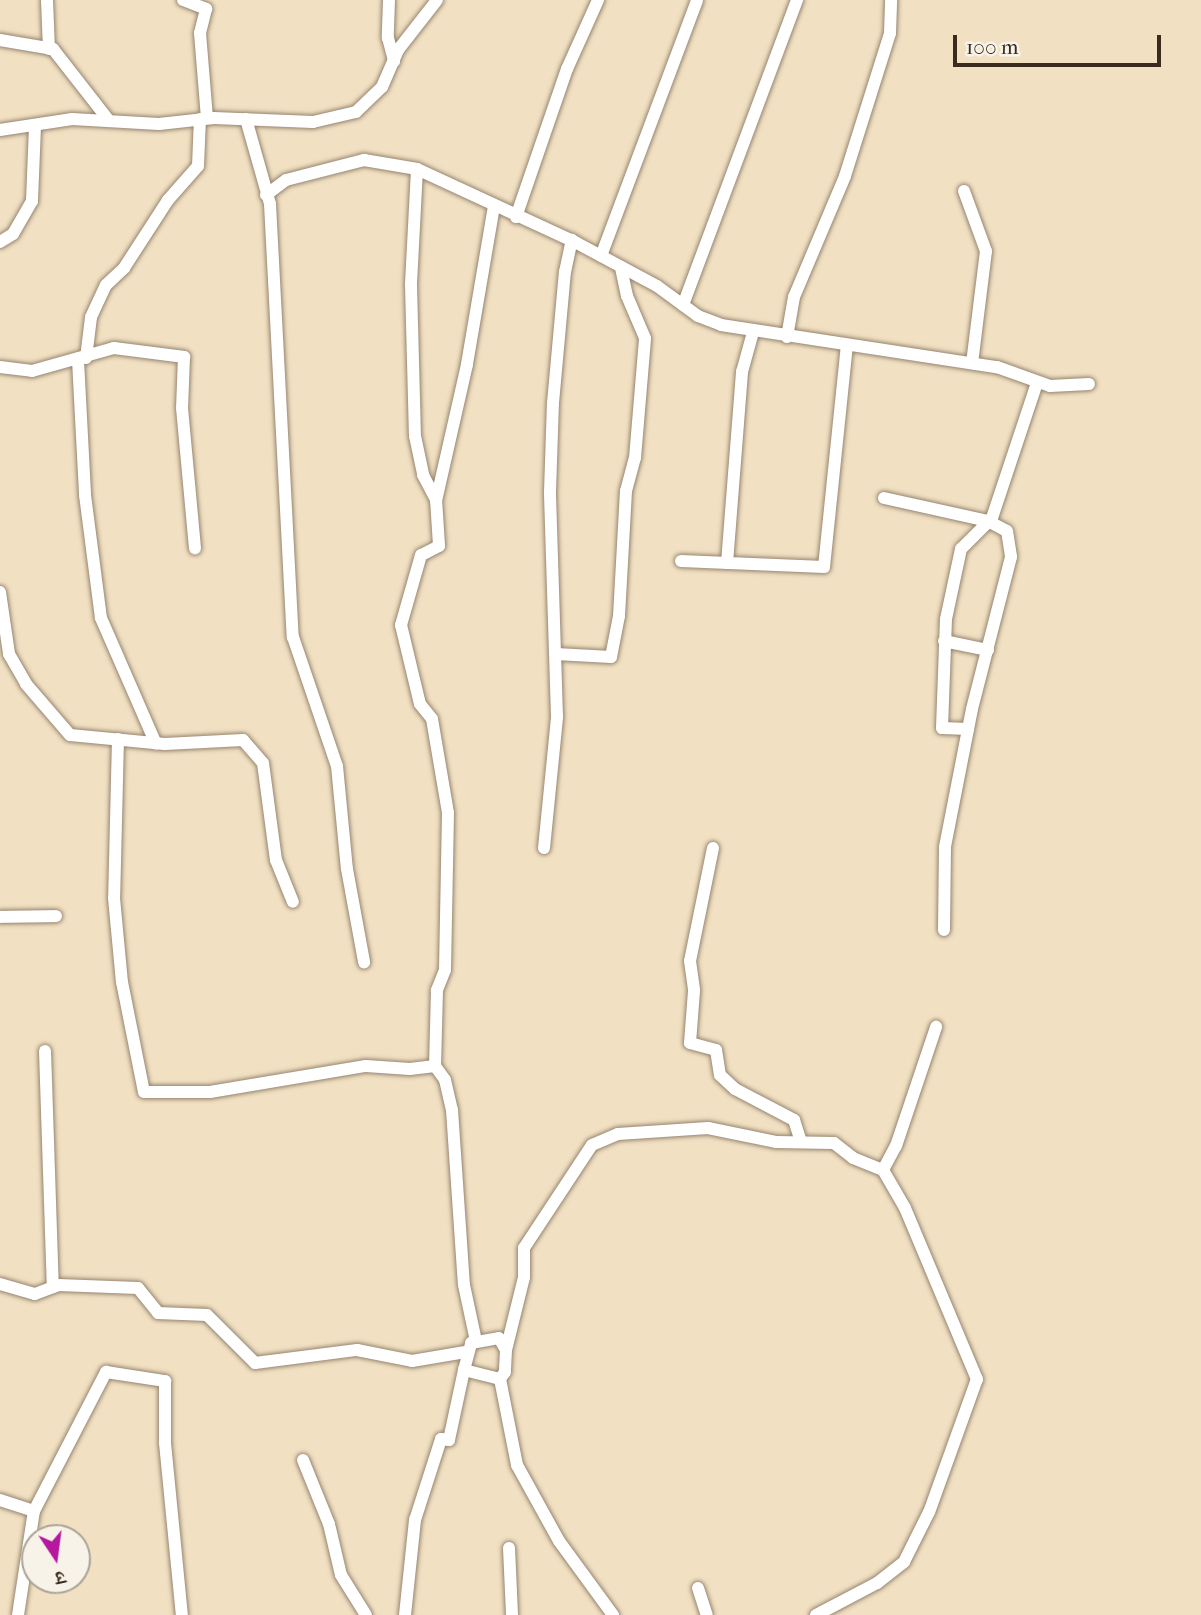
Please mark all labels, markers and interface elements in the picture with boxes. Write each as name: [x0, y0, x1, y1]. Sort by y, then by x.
scale bar: [956, 21, 1164, 65]
text: 100 m: [966, 35, 1019, 59]
north arrow: [21, 1524, 91, 1594]
text: उ: [53, 1566, 67, 1589]

